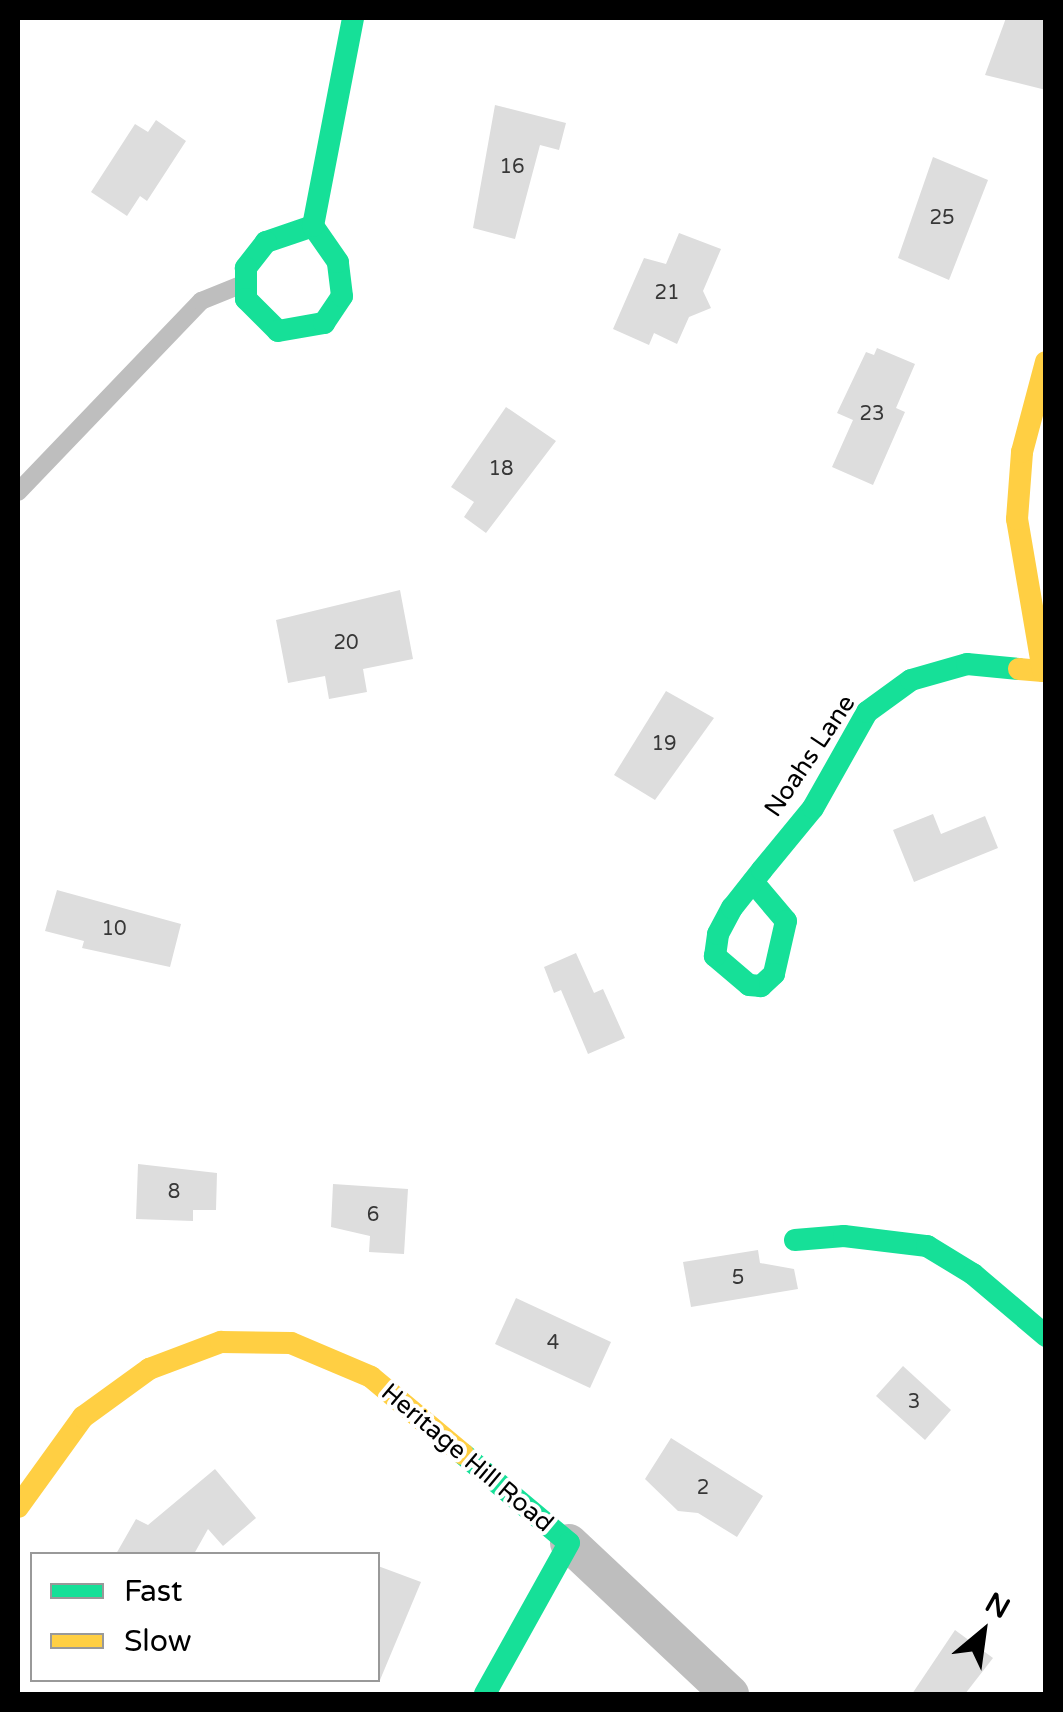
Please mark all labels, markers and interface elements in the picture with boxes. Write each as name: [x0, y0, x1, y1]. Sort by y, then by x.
house number: 16: [499, 155, 525, 179]
house number: 25: [929, 206, 955, 230]
house number: 21: [654, 281, 680, 305]
house number: 23: [859, 402, 885, 426]
house number: 18: [488, 457, 514, 481]
house number: 20: [333, 631, 359, 655]
street label: Noahs Lane: [758, 689, 862, 823]
house number: 19: [651, 732, 677, 756]
house number: 10: [101, 917, 127, 941]
house number: 8: [168, 1180, 180, 1204]
house number: 6: [367, 1203, 379, 1227]
house number: 5: [732, 1266, 744, 1290]
house number: 4: [547, 1331, 559, 1355]
street label: Heritage Hill Road: [375, 1377, 559, 1539]
house number: 3: [908, 1390, 920, 1414]
house number: 2: [697, 1476, 709, 1500]
legend: [30, 1552, 380, 1682]
text: Fast: [124, 1573, 183, 1610]
north arrow: [933, 1582, 1033, 1682]
text: N: [979, 1585, 1016, 1626]
text: Slow: [124, 1623, 192, 1660]

